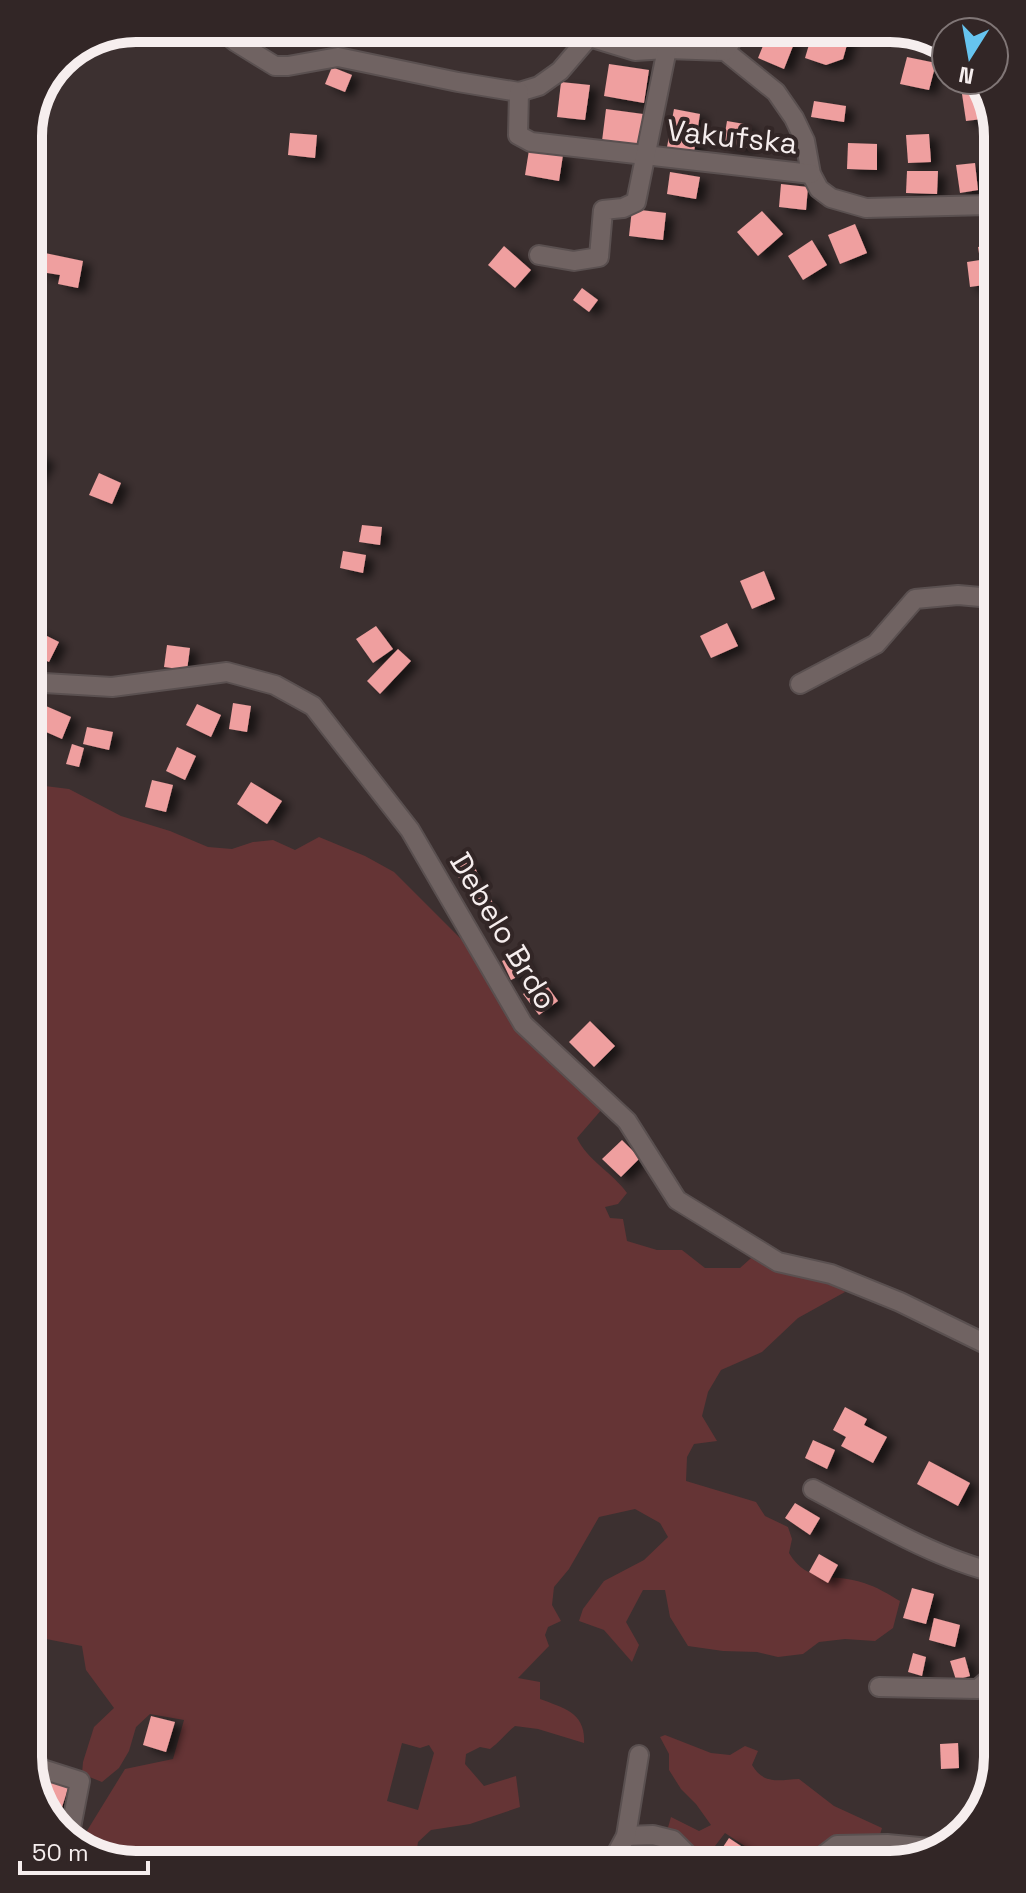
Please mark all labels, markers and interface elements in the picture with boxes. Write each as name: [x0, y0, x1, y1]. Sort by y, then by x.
north arrow: [930, 16, 1010, 96]
text: N: [956, 60, 976, 91]
street label: Vakufska: [665, 110, 799, 163]
street label: Debelo Brdo: [441, 845, 566, 1017]
scale bar: [20, 1825, 148, 1875]
text: 50 m: [32, 1837, 89, 1868]

